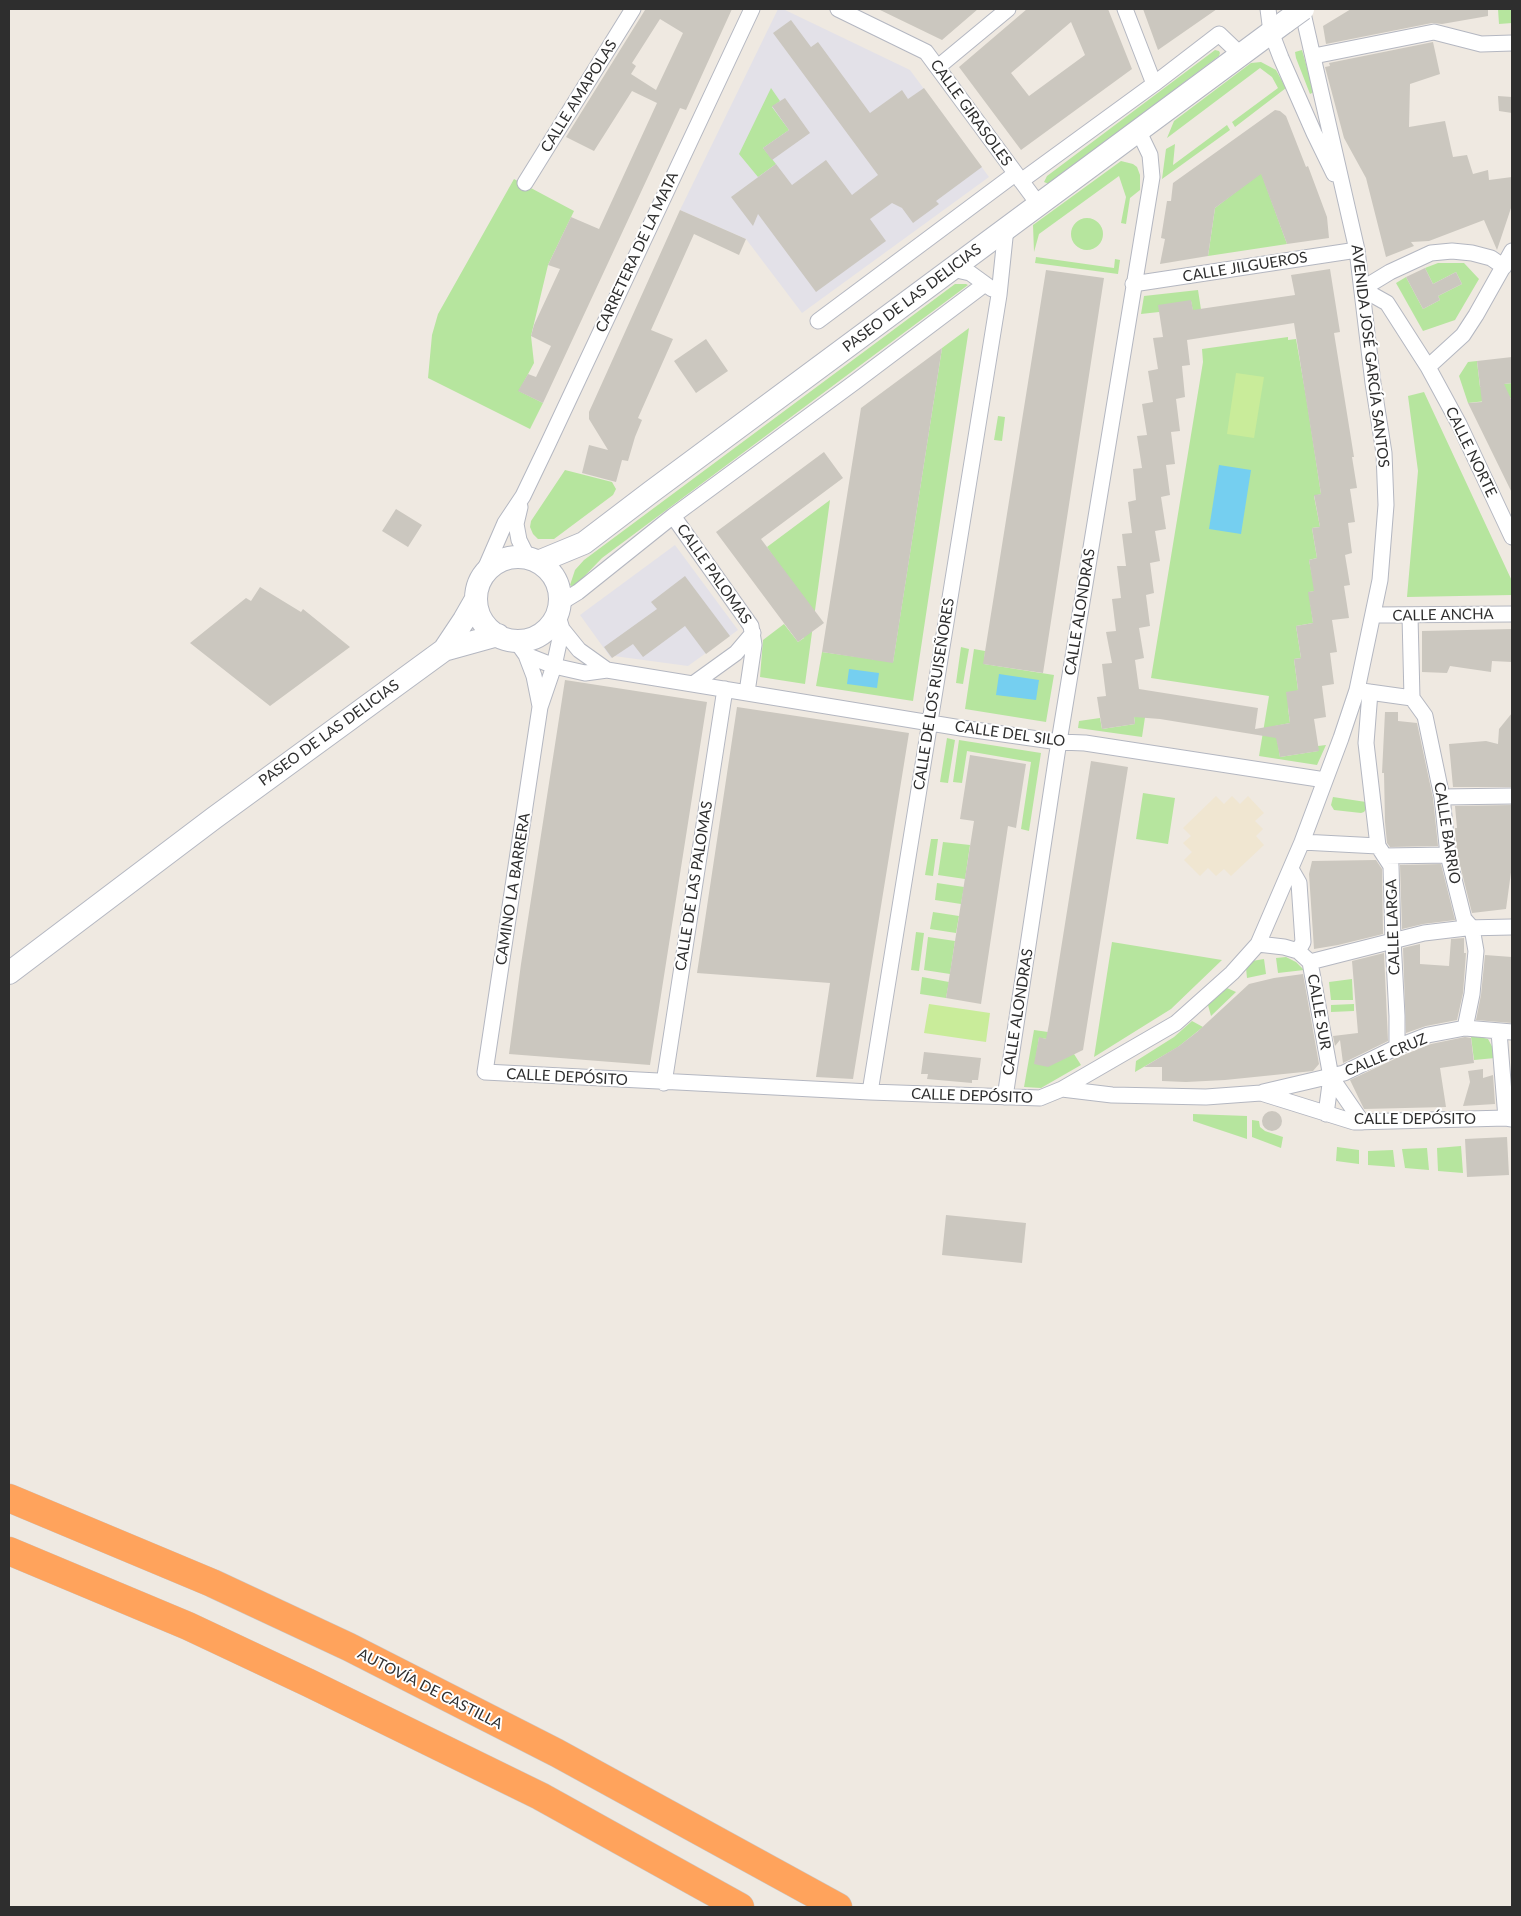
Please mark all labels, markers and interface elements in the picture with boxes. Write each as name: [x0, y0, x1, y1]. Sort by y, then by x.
street label: CALLE AMAPOLAS: [537, 36, 621, 156]
street label: CALLE GIRASOLES: [926, 56, 1016, 170]
street label: CARRETERA DE LA MATA: [592, 169, 682, 335]
street label: PASEO DE LAS DELICIAS: [839, 240, 985, 356]
street label: AVENIDA JOSÉ GARCÍA SANTOS: [1347, 243, 1393, 469]
street label: CALLE JILGUEROS: [1181, 248, 1309, 286]
street label: CALLE NORTE: [1441, 404, 1501, 500]
street label: CALLE PALOMAS: [673, 521, 755, 627]
street label: CALLE ALONDRAS: [1061, 547, 1099, 677]
street label: CALLE DE LOS RUISEÑORES: [910, 597, 958, 791]
street label: CALLE ANCHA: [1392, 605, 1494, 625]
street label: PASEO DE LAS DELICIAS: [255, 676, 403, 790]
street label: CALLE DEL SILO: [954, 717, 1066, 751]
street label: CALLE BARRIO: [1430, 781, 1464, 885]
street label: CALLE DE LAS PALOMAS: [672, 800, 716, 972]
street label: CAMINO LA BARRERA: [492, 812, 534, 966]
street label: CALLE LARGA: [1382, 879, 1404, 975]
street label: CALLE ALONDRAS: [999, 947, 1037, 1077]
street label: CALLE SUR: [1303, 973, 1335, 1051]
street label: CALLE CRUZ: [1342, 1030, 1430, 1080]
street label: CALLE DEPÓSITO: [506, 1065, 628, 1089]
street label: CALLE DEPÓSITO: [911, 1085, 1033, 1107]
street label: CALLE DEPÓSITO: [1354, 1110, 1476, 1128]
street label: AUTOVÍA DE CASTILLA: [355, 1645, 505, 1733]

